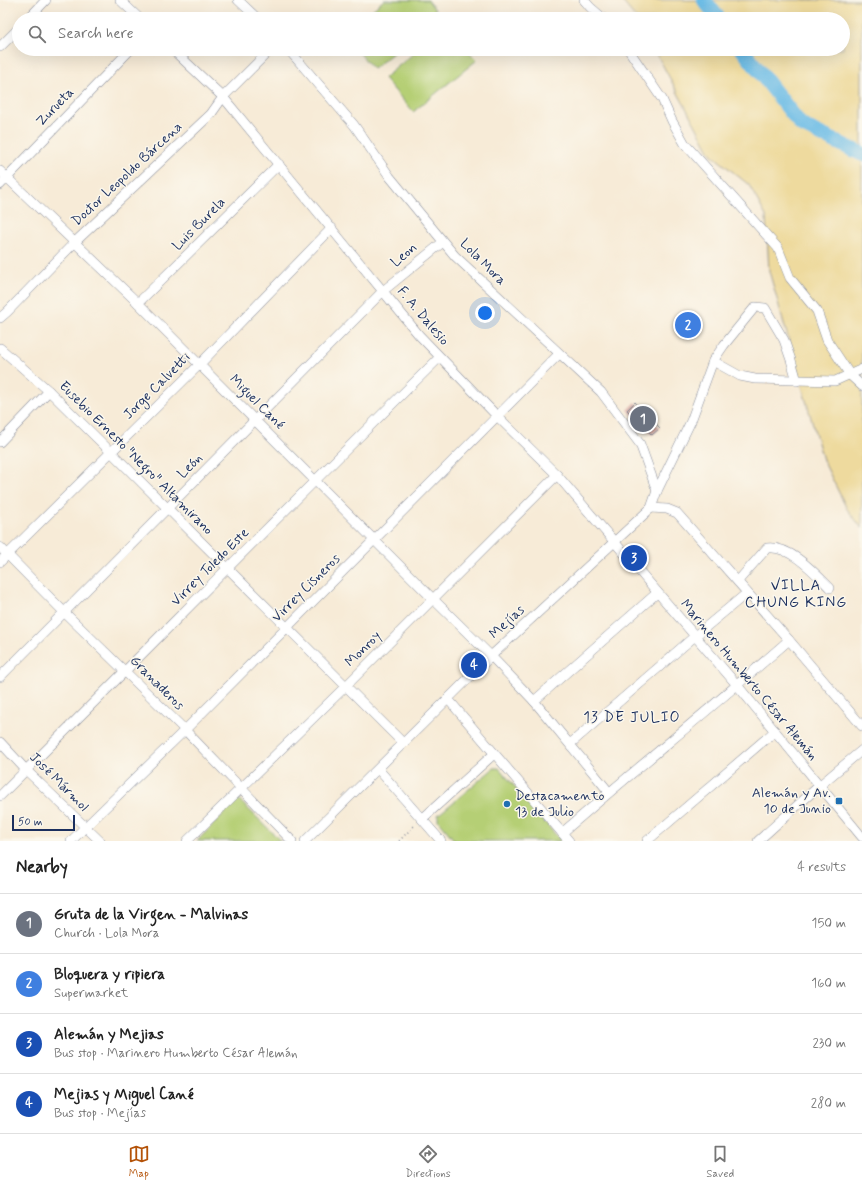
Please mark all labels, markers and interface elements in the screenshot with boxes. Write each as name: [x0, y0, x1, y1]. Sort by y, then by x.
search box: [12, 12, 850, 56]
icon: search: [26, 23, 48, 45]
text: Search here: [58, 24, 134, 44]
street label: Zurueta: [32, 84, 78, 130]
street label: Doctor Leopoldo Bárcena: [68, 118, 186, 230]
street label: Luis Burela: [169, 193, 230, 254]
street label: Lola Mora: [456, 235, 510, 289]
street label: Leon: [387, 239, 421, 271]
street label: F. A. Dalesio: [393, 283, 453, 349]
your location: [475, 303, 495, 323]
pin: 2: [675, 310, 701, 340]
street label: Jorge Calvetti: [120, 349, 195, 424]
street label: Miguel Cané: [224, 371, 288, 435]
street label: Eusebio Ernesto "Negro" Altamirano: [54, 377, 217, 540]
pin: 1: [630, 404, 656, 434]
street label: León: [174, 450, 206, 482]
street label: Virrey Toledo Este: [167, 524, 253, 610]
pin: 3: [621, 543, 647, 573]
street label: Virrey Cisneros: [268, 550, 344, 626]
district label: VILLA CHUNG KING: [745, 576, 847, 613]
street label: Marinero Humberto César Alemán: [676, 596, 822, 764]
street label: Mejías: [486, 601, 528, 643]
street label: Monroy: [341, 627, 385, 671]
pin: 4: [461, 650, 487, 680]
street label: Granaderos: [126, 652, 188, 714]
district label: 13 DE JULIO: [583, 708, 681, 728]
street label: José Mármol: [26, 749, 93, 816]
place label: Alemán y Av. 10 de Junio: [752, 784, 831, 818]
place label: Destacamento 13 de Julio: [515, 787, 605, 821]
marker: Alemán y Av. 10 de Junio: [834, 796, 844, 806]
marker: Destacamento 13 de Julio: [502, 799, 512, 809]
scale bar: [12, 813, 75, 832]
text: 50 m: [18, 815, 43, 829]
text: Nearby: [16, 856, 68, 878]
text: 4 results: [797, 859, 846, 876]
text: Gruta de la Virgen - Malvinas: [54, 905, 248, 925]
text: 1: [26, 915, 32, 932]
text: 150 m: [812, 915, 846, 932]
text: Church · Lola Mora: [54, 925, 160, 942]
text: Bloquera y ripiera: [54, 965, 165, 985]
text: 2: [26, 975, 32, 992]
text: 160 m: [811, 975, 846, 992]
text: Supermarket: [54, 985, 128, 1002]
text: Alemán y Mejias: [54, 1025, 164, 1045]
text: 3: [26, 1035, 32, 1052]
text: 230 m: [812, 1035, 846, 1052]
text: Bus stop · Marinero Humberto César Alemán: [54, 1045, 298, 1062]
text: Mejias y Miguel Cané: [54, 1085, 194, 1105]
text: 4: [25, 1095, 33, 1112]
text: 280 m: [811, 1095, 846, 1112]
text: Bus stop · Mejías: [54, 1105, 146, 1122]
tab: Map: [128, 1143, 150, 1181]
tab: Directions: [405, 1143, 451, 1181]
tab: Saved: [706, 1143, 734, 1181]

